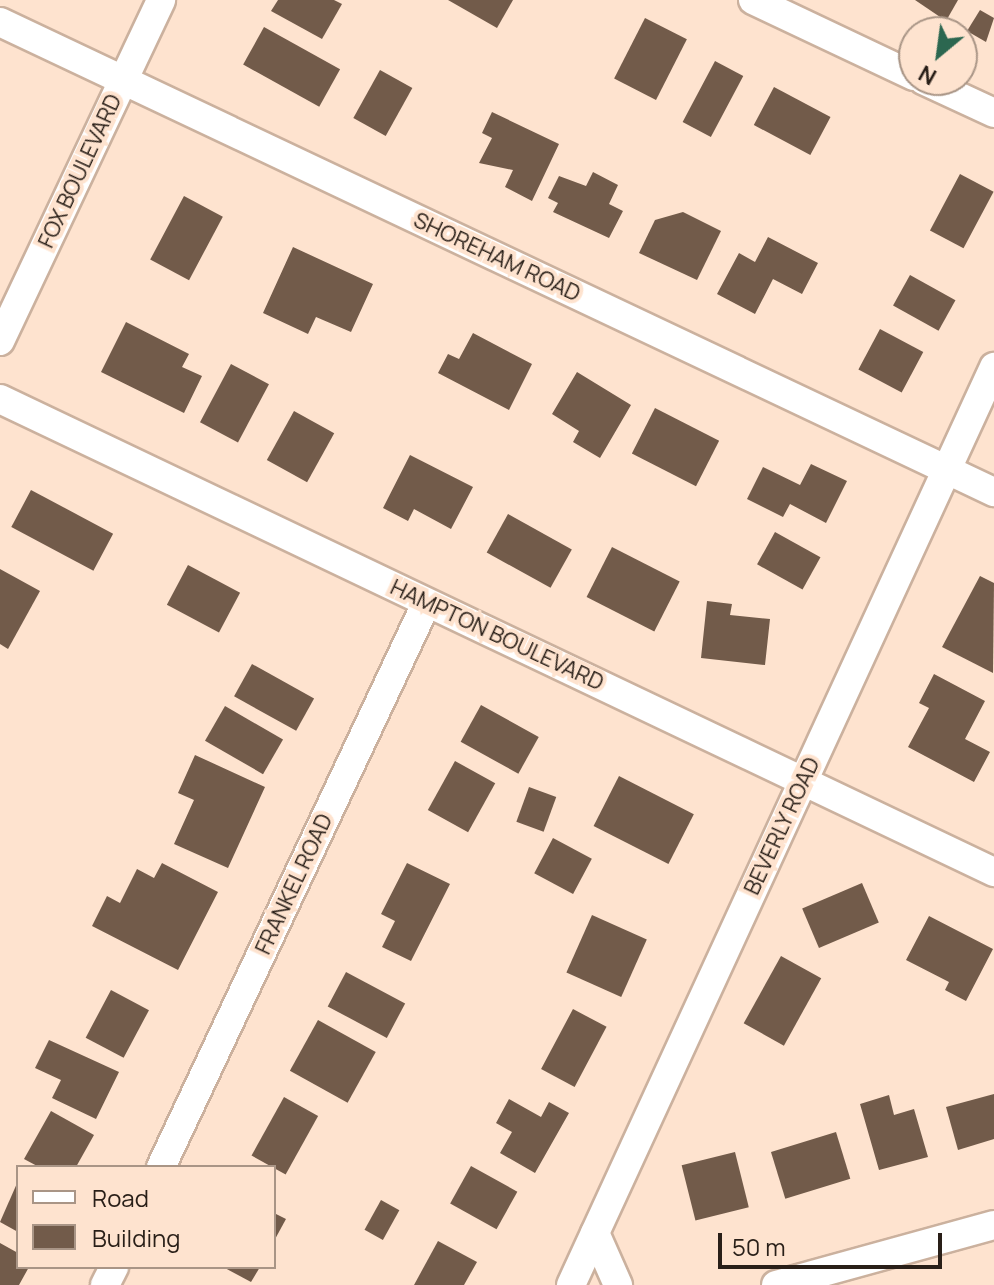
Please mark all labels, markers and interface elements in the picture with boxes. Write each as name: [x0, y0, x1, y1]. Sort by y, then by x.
north arrow: [898, 16, 978, 96]
text: N: [913, 58, 942, 92]
street label: FOX BOULEVARD: [33, 90, 127, 252]
street label: SHOREHAM ROAD: [409, 207, 585, 307]
street label: HAMPTON BOULEVARD: [386, 574, 608, 696]
street label: BEVERLY ROAD: [738, 753, 826, 899]
street label: FRANKEL ROAD: [250, 809, 338, 959]
legend: [16, 1165, 276, 1269]
text: Road: [92, 1181, 149, 1214]
scale bar: [722, 1217, 946, 1267]
text: Building: [92, 1221, 180, 1254]
text: 50 m: [732, 1230, 786, 1263]

